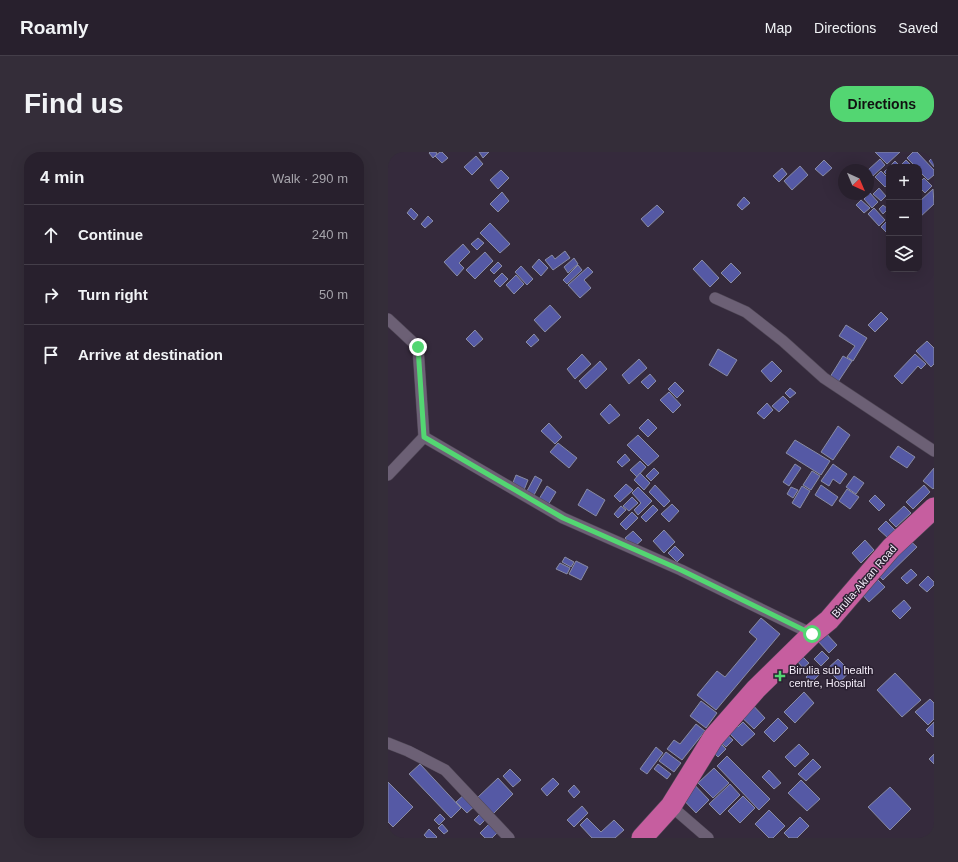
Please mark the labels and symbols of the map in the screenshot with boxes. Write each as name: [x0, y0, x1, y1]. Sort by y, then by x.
north arrow: [838, 164, 874, 200]
route end: [409, 338, 427, 356]
street label: Birulia-Akran Road: [829, 542, 899, 620]
route start: [803, 625, 821, 643]
place label: Birulia sub health centre, Hospital: [789, 664, 873, 689]
marker: Birulia sub health centre, Hospital: [774, 670, 786, 682]

